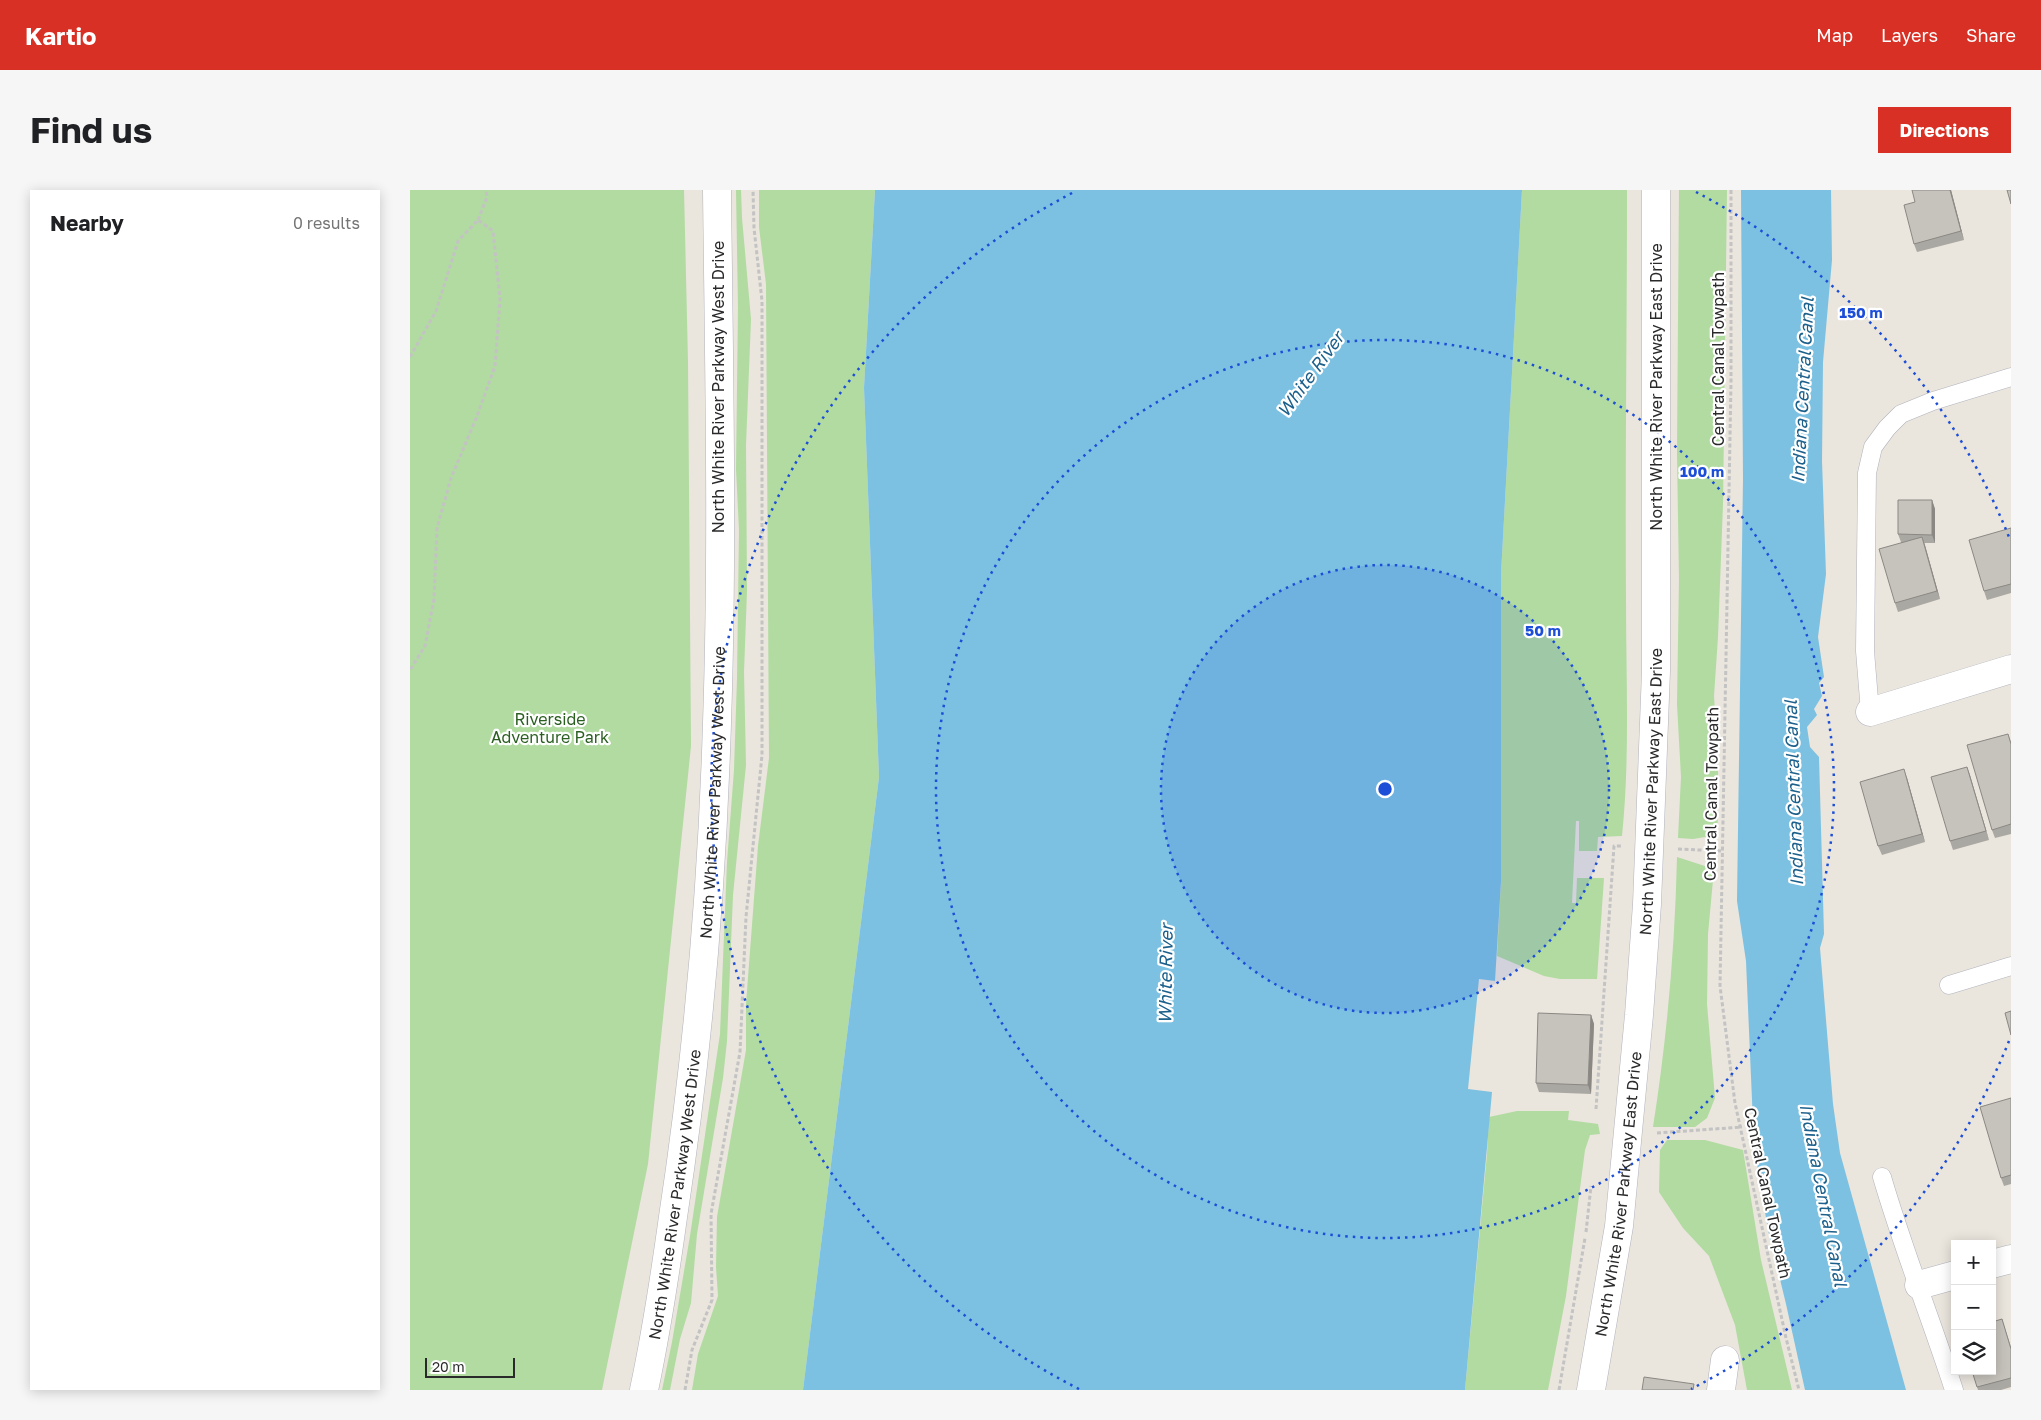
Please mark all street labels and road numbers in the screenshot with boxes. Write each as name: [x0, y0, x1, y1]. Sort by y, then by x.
street label: North White River Parkway West Drive: [708, 241, 728, 533]
street label: North White River Parkway East Drive: [1646, 243, 1666, 531]
street label: Central Canal Towpath: [1708, 272, 1728, 446]
street label: North White River Parkway West Drive: [695, 646, 729, 940]
street label: North White River Parkway East Drive: [1635, 648, 1666, 936]
street label: Central Canal Towpath: [1699, 707, 1723, 881]
street label: North White River Parkway West Drive: [644, 1048, 705, 1341]
street label: North White River Parkway East Drive: [1590, 1050, 1646, 1338]
street label: Central Canal Towpath: [1740, 1106, 1796, 1280]

